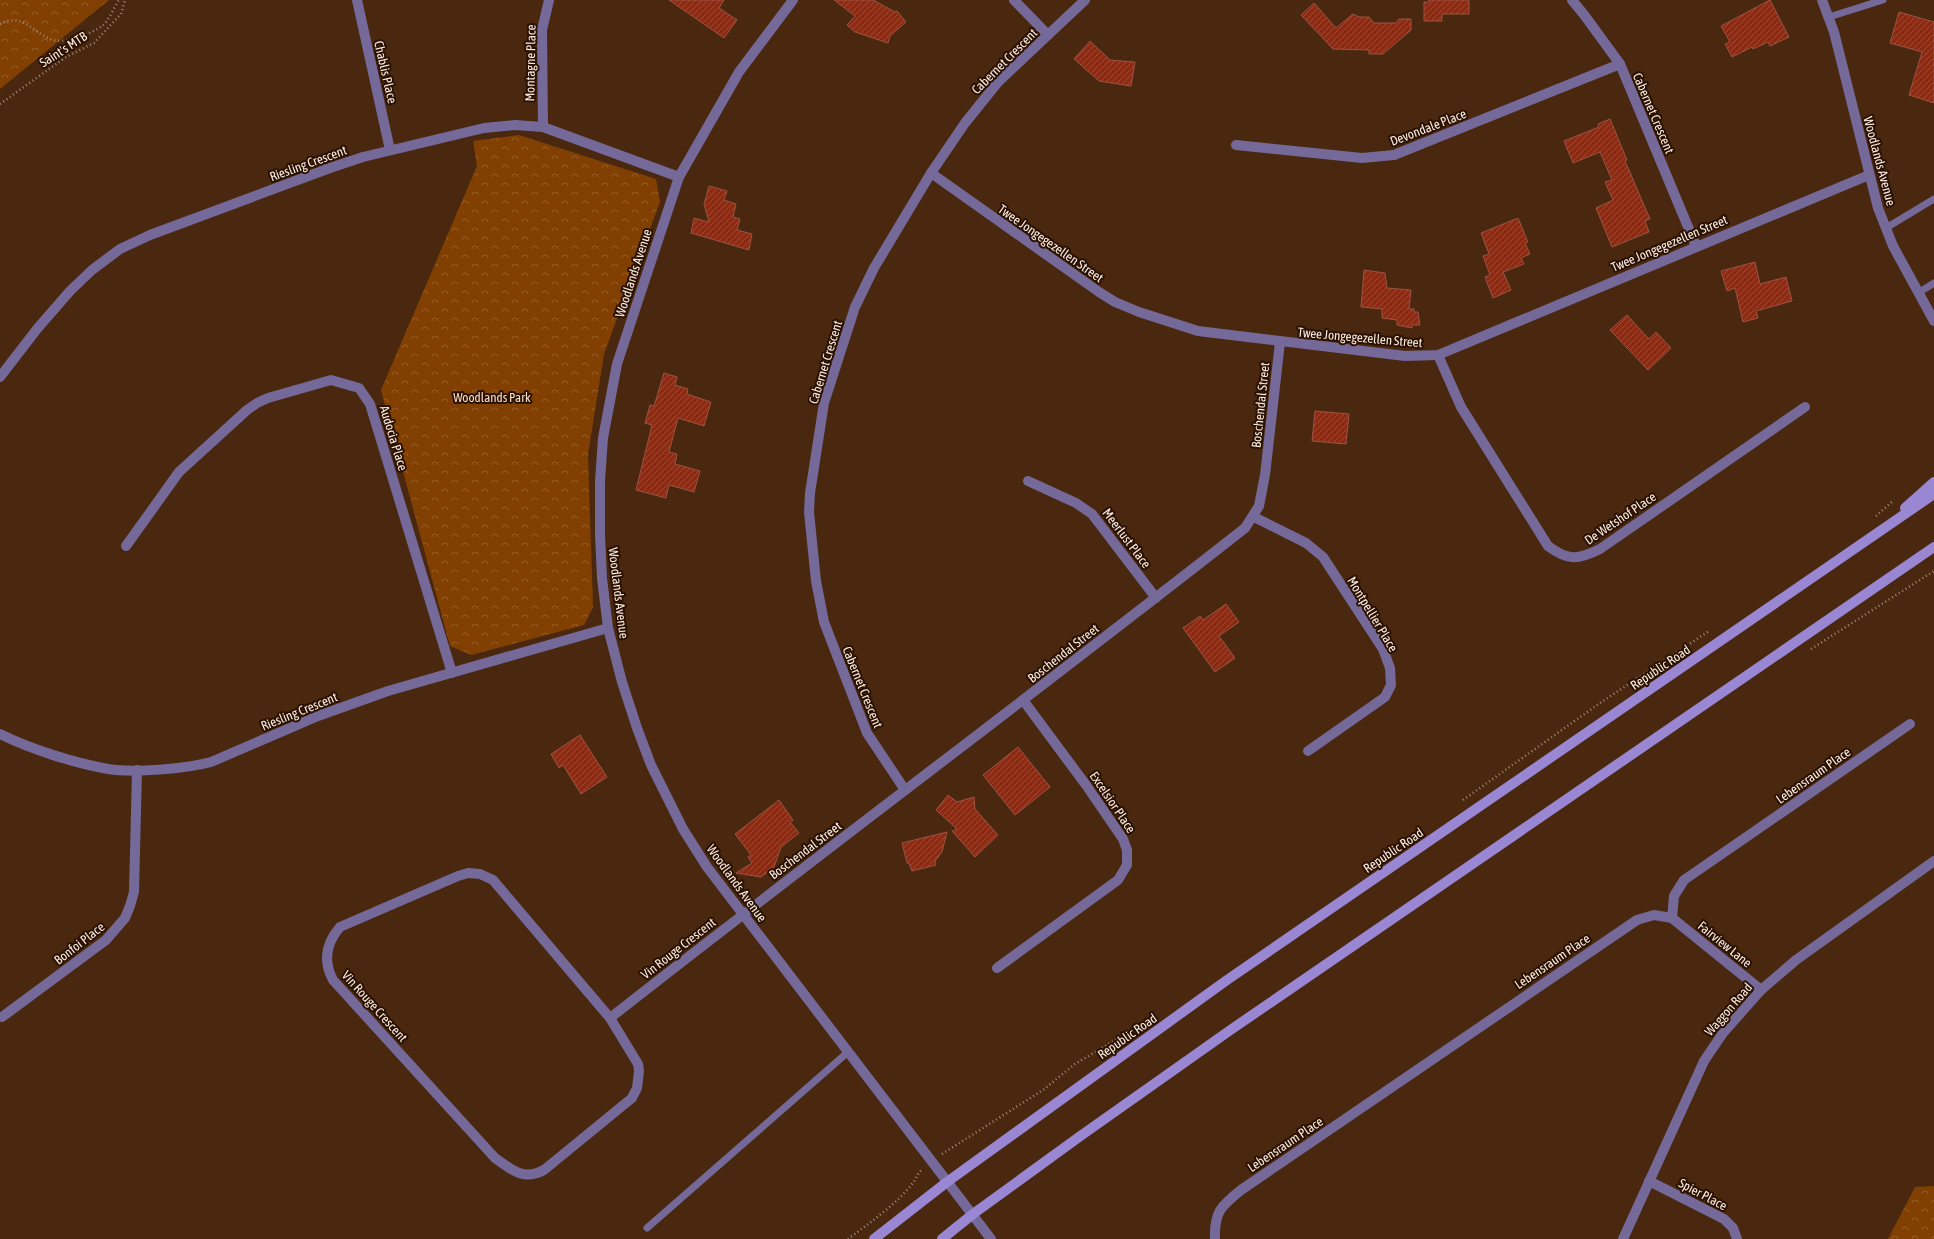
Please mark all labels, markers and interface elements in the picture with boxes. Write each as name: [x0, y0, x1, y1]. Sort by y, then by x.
street label: Montagne Place: [522, 24, 539, 102]
street label: Cabernet Crescent: [968, 25, 1040, 97]
street label: Saint's MTB: [37, 28, 91, 70]
street label: Chablis Place: [371, 39, 400, 105]
street label: Cabernet Crescent: [1630, 70, 1677, 156]
street label: Devondale Place: [1388, 106, 1469, 149]
street label: Woodlands Avenue: [1860, 115, 1899, 207]
street label: Riesling Crescent: [268, 142, 349, 184]
street label: Twee Jongegezellen Street: [995, 201, 1106, 286]
street label: Twee Jongegezellen Street: [1609, 212, 1730, 275]
street label: Woodlands Avenue: [612, 227, 655, 319]
street label: Cabernet Crescent: [806, 318, 845, 406]
street label: Twee Jongegezellen Street: [1297, 325, 1423, 350]
street label: Boschendal Street: [1249, 361, 1272, 449]
park label: Woodlands Park: [453, 390, 531, 405]
street label: Audocia Place: [377, 404, 411, 473]
street label: De Wetshof Place: [1582, 489, 1659, 548]
street label: Meerlust Place: [1099, 506, 1154, 571]
street label: Woodlands Avenue: [605, 547, 632, 640]
street label: Montpellier Place: [1344, 574, 1401, 655]
street label: Boschendal Street: [1025, 621, 1102, 686]
street label: Republic Road: [1628, 642, 1693, 693]
street label: Cabernet Crescent: [839, 644, 886, 730]
street label: Riesling Crescent: [259, 689, 340, 734]
street label: Lebensraum Place: [1773, 744, 1854, 807]
street label: Excelsior Place: [1087, 769, 1139, 836]
street label: Boschendal Street: [766, 818, 844, 882]
street label: Republic Road: [1361, 825, 1426, 876]
street label: Woodlands Avenue: [704, 842, 770, 925]
street label: Vin Rouge Crescent: [638, 915, 719, 982]
street label: Fairview Lane: [1695, 918, 1755, 971]
street label: Bonfoi Place: [51, 919, 107, 968]
street label: Lebensraum Place: [1512, 931, 1593, 992]
street label: Vin Rouge Crescent: [339, 968, 411, 1045]
street label: Waggon Road: [1701, 980, 1755, 1039]
street label: Republic Road: [1095, 1011, 1160, 1062]
street label: Lebensraum Place: [1245, 1114, 1326, 1175]
street label: Spier Place: [1676, 1175, 1730, 1213]

